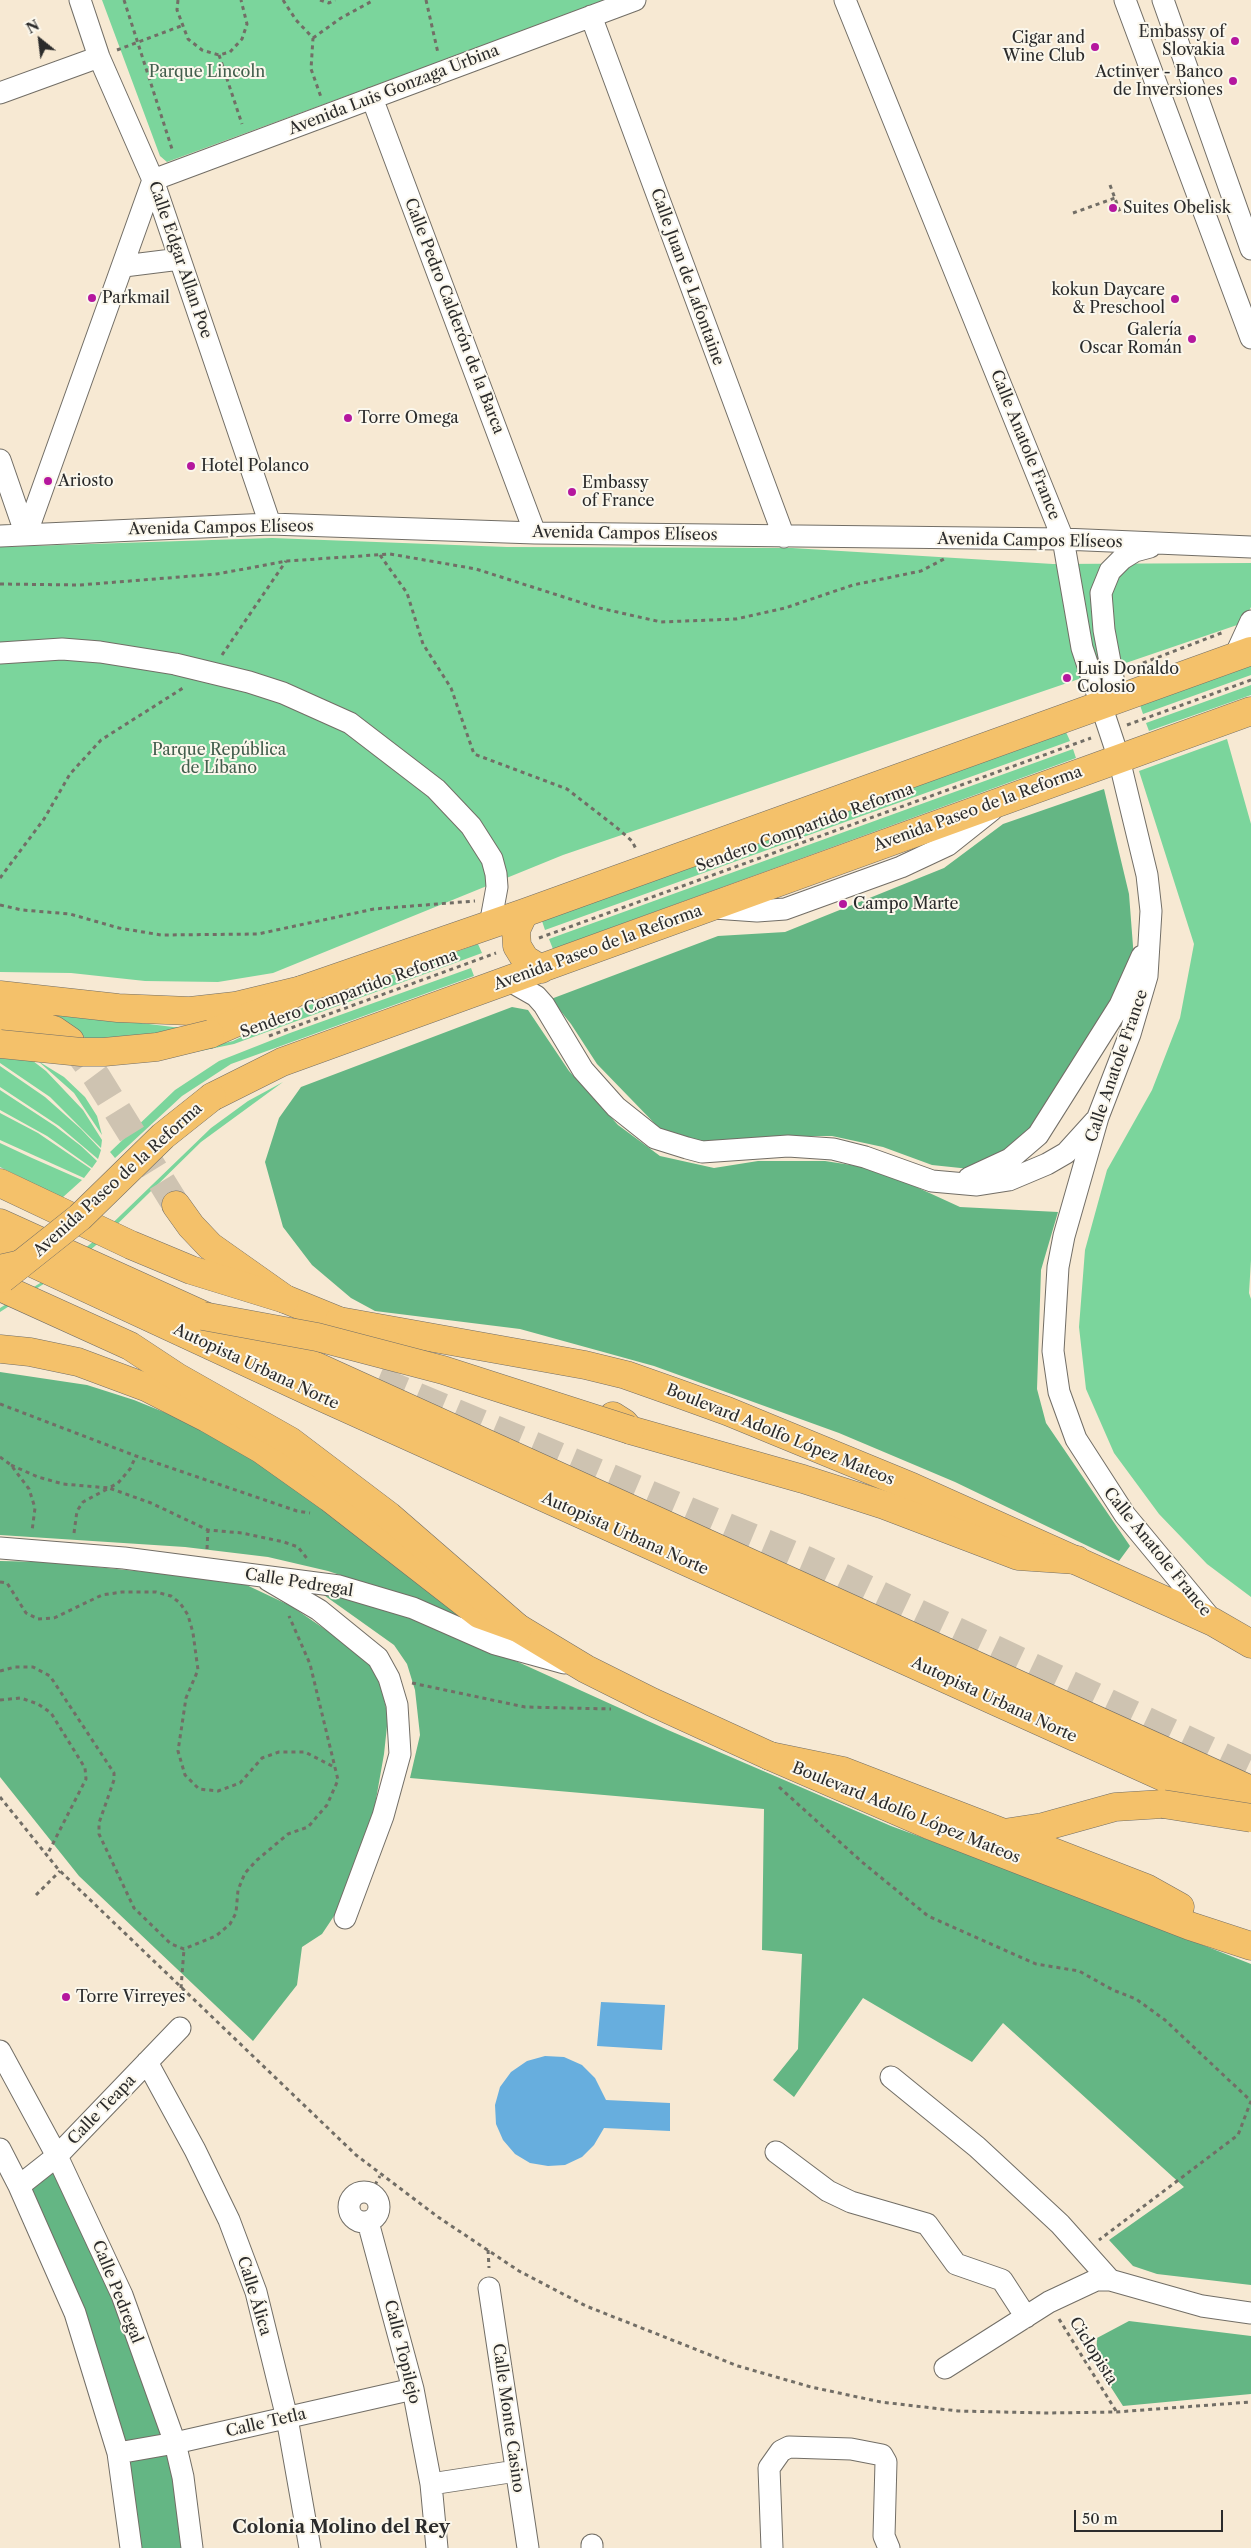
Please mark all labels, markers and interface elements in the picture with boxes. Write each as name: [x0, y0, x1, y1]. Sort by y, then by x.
north arrow: [15, 15, 65, 65]
text: N: [23, 16, 42, 38]
place label: Embassy of Slovakia: [1138, 22, 1225, 60]
place label: Cigar and Wine Club: [1003, 28, 1085, 66]
marker: Embassy of Slovakia: [1229, 35, 1241, 47]
street label: Avenida Luis Gonzaga Urbina: [286, 41, 502, 139]
marker: Cigar and Wine Club: [1089, 41, 1101, 53]
park label: Parque Lincoln: [149, 62, 265, 82]
place label: Actinver - Banco de Inversiones: [1095, 62, 1223, 100]
marker: Actinver - Banco de Inversiones: [1227, 75, 1239, 87]
street label: Calle Edgar Allan Poe: [144, 179, 216, 341]
street label: Calle Juan de Lafontaine: [646, 186, 728, 368]
street label: Calle Pedro Calderón de la Barca: [400, 195, 508, 437]
place label: Suites Obelisk: [1123, 198, 1231, 218]
marker: Suites Obelisk: [1107, 202, 1119, 214]
place label: kokun Daycare & Preschool: [1051, 280, 1165, 318]
place label: Parkmail: [102, 288, 170, 308]
marker: Parkmail: [86, 292, 98, 304]
marker: kokun Daycare & Preschool: [1169, 293, 1181, 305]
place label: Galería Oscar Román: [1079, 320, 1182, 358]
marker: Galería Oscar Román: [1186, 333, 1198, 345]
street label: Calle Anatole France: [986, 367, 1064, 523]
place label: Torre Omega: [358, 408, 459, 428]
marker: Torre Omega: [342, 412, 354, 424]
place label: Hotel Polanco: [201, 456, 309, 476]
marker: Hotel Polanco: [185, 460, 197, 472]
place label: Ariosto: [58, 471, 114, 491]
place label: Embassy of France: [582, 473, 655, 511]
marker: Ariosto: [42, 475, 54, 487]
marker: Embassy of France: [566, 486, 578, 498]
street label: Avenida Campos Elíseos: [128, 517, 314, 539]
street label: Avenida Campos Elíseos: [532, 523, 718, 545]
street label: Avenida Campos Elíseos: [937, 530, 1123, 552]
place label: Luis Donaldo Colosio: [1077, 659, 1179, 697]
marker: Luis Donaldo Colosio: [1061, 672, 1073, 684]
park label: Parque República de Líbano: [152, 740, 286, 778]
street label: Avenida Paseo de la Reforma: [871, 762, 1085, 856]
street label: Sendero Compartido Reforma: [694, 780, 916, 876]
place label: Campo Marte: [853, 894, 958, 914]
marker: Campo Marte: [837, 898, 849, 910]
street label: Avenida Paseo de la Reforma: [491, 901, 705, 995]
street label: Sendero Compartido Reforma: [238, 946, 460, 1042]
street label: Calle Anatole France: [1082, 987, 1152, 1145]
street label: Avenida Paseo de la Reforma: [30, 1099, 206, 1261]
street label: Autopista Urbana Norte: [170, 1320, 342, 1414]
street label: Boulevard Adolfo López Mateos: [663, 1380, 897, 1490]
street label: Calle Anatole France: [1099, 1484, 1215, 1620]
street label: Autopista Urbana Norte: [539, 1489, 711, 1579]
street label: Calle Pedregal: [243, 1565, 355, 1601]
street label: Autopista Urbana Norte: [908, 1653, 1080, 1747]
street label: Boulevard Adolfo López Mateos: [789, 1758, 1023, 1868]
place label: Torre Virreyes: [76, 1987, 185, 2007]
marker: Torre Virreyes: [60, 1991, 72, 2003]
street label: Calle Teapa: [64, 2071, 140, 2149]
street label: Calle Pedregal: [88, 2238, 146, 2346]
street label: Calle Álica: [233, 2254, 275, 2338]
street label: Calle Topilejo: [380, 2298, 424, 2406]
street label: Ciclopista: [1065, 2314, 1121, 2388]
street label: Calle Monte Casino: [488, 2342, 528, 2494]
street label: Calle Tetla: [224, 2404, 308, 2442]
scale bar: [1076, 2500, 1225, 2532]
text: 50 m: [1082, 2509, 1118, 2528]
district label: Colonia Molino del Rey: [232, 2517, 450, 2539]

